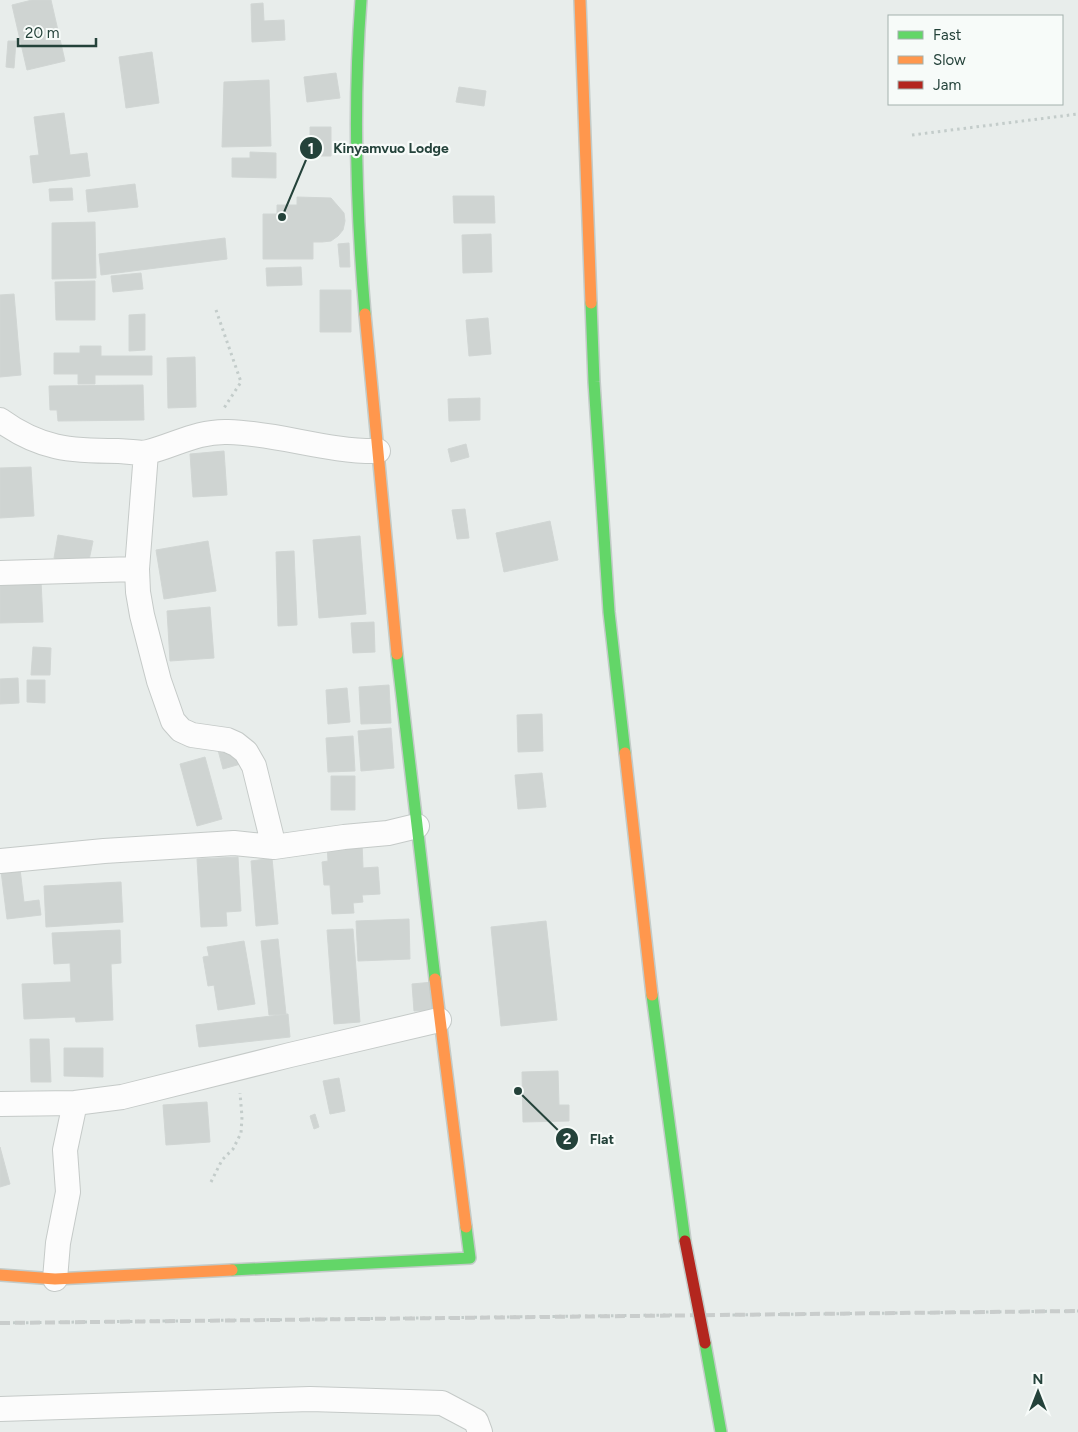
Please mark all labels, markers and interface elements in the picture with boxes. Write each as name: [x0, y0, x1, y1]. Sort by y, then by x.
scale bar: [18, 15, 95, 47]
legend: [888, 15, 1063, 105]
text: 20 m: [25, 24, 59, 42]
text: Fast: [933, 26, 962, 44]
text: Slow: [933, 51, 966, 69]
text: Jam: [933, 76, 961, 94]
callout: Kinyamvuo Lodge: [299, 134, 459, 163]
text: 1: [308, 140, 314, 158]
text: Kinyamvuo Lodge: [333, 140, 449, 157]
callout: Flat: [555, 1124, 624, 1153]
text: 2: [563, 1130, 572, 1148]
text: Flat: [590, 1131, 615, 1148]
north arrow: [1013, 1367, 1063, 1417]
text: N: [1033, 1371, 1043, 1388]

